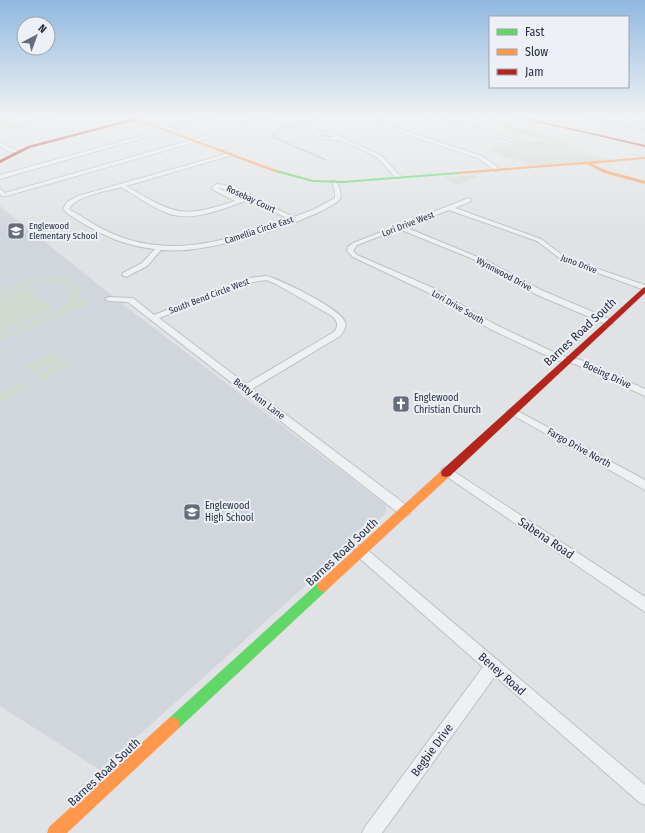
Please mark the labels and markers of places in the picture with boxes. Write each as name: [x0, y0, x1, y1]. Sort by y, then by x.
school or university icon: Englewood Elementary School: [6, 221, 26, 241]
place label: Englewood Elementary School: [29, 221, 98, 241]
place label: Englewood Christian Church: [414, 392, 481, 416]
church icon: Englewood Christian Church: [391, 394, 411, 414]
place label: Englewood High School: [205, 500, 254, 524]
school or university icon: Englewood High School: [182, 502, 202, 522]

